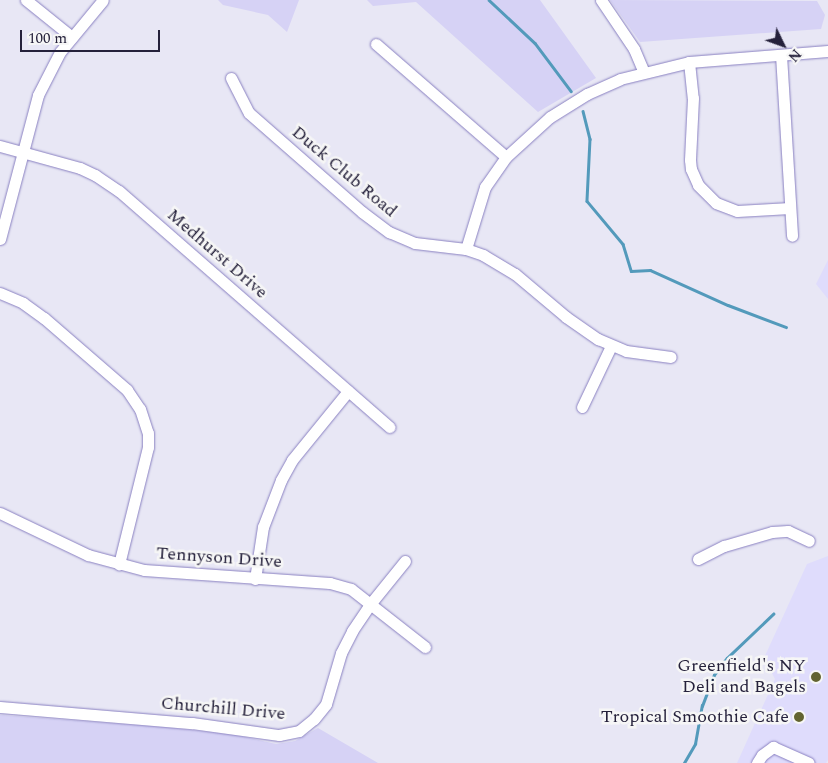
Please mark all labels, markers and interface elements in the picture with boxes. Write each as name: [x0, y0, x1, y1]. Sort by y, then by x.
scale bar: [22, 20, 162, 52]
north arrow: [758, 20, 808, 70]
text: 100 m: [28, 27, 67, 50]
text: N: [783, 44, 806, 67]
street label: Duck Club Road: [287, 122, 401, 222]
street label: Medhurst Drive: [162, 204, 272, 304]
street label: Tennyson Drive: [155, 543, 283, 573]
place label: Greenfield's NY Deli and Bagels: [677, 656, 806, 699]
marker: Greenfield's NY Deli and Bagels: [810, 671, 822, 683]
street label: Churchill Drive: [160, 693, 286, 725]
place label: Tropical Smoothie Cafe: [601, 706, 789, 728]
marker: Tropical Smoothie Cafe: [793, 711, 805, 723]

